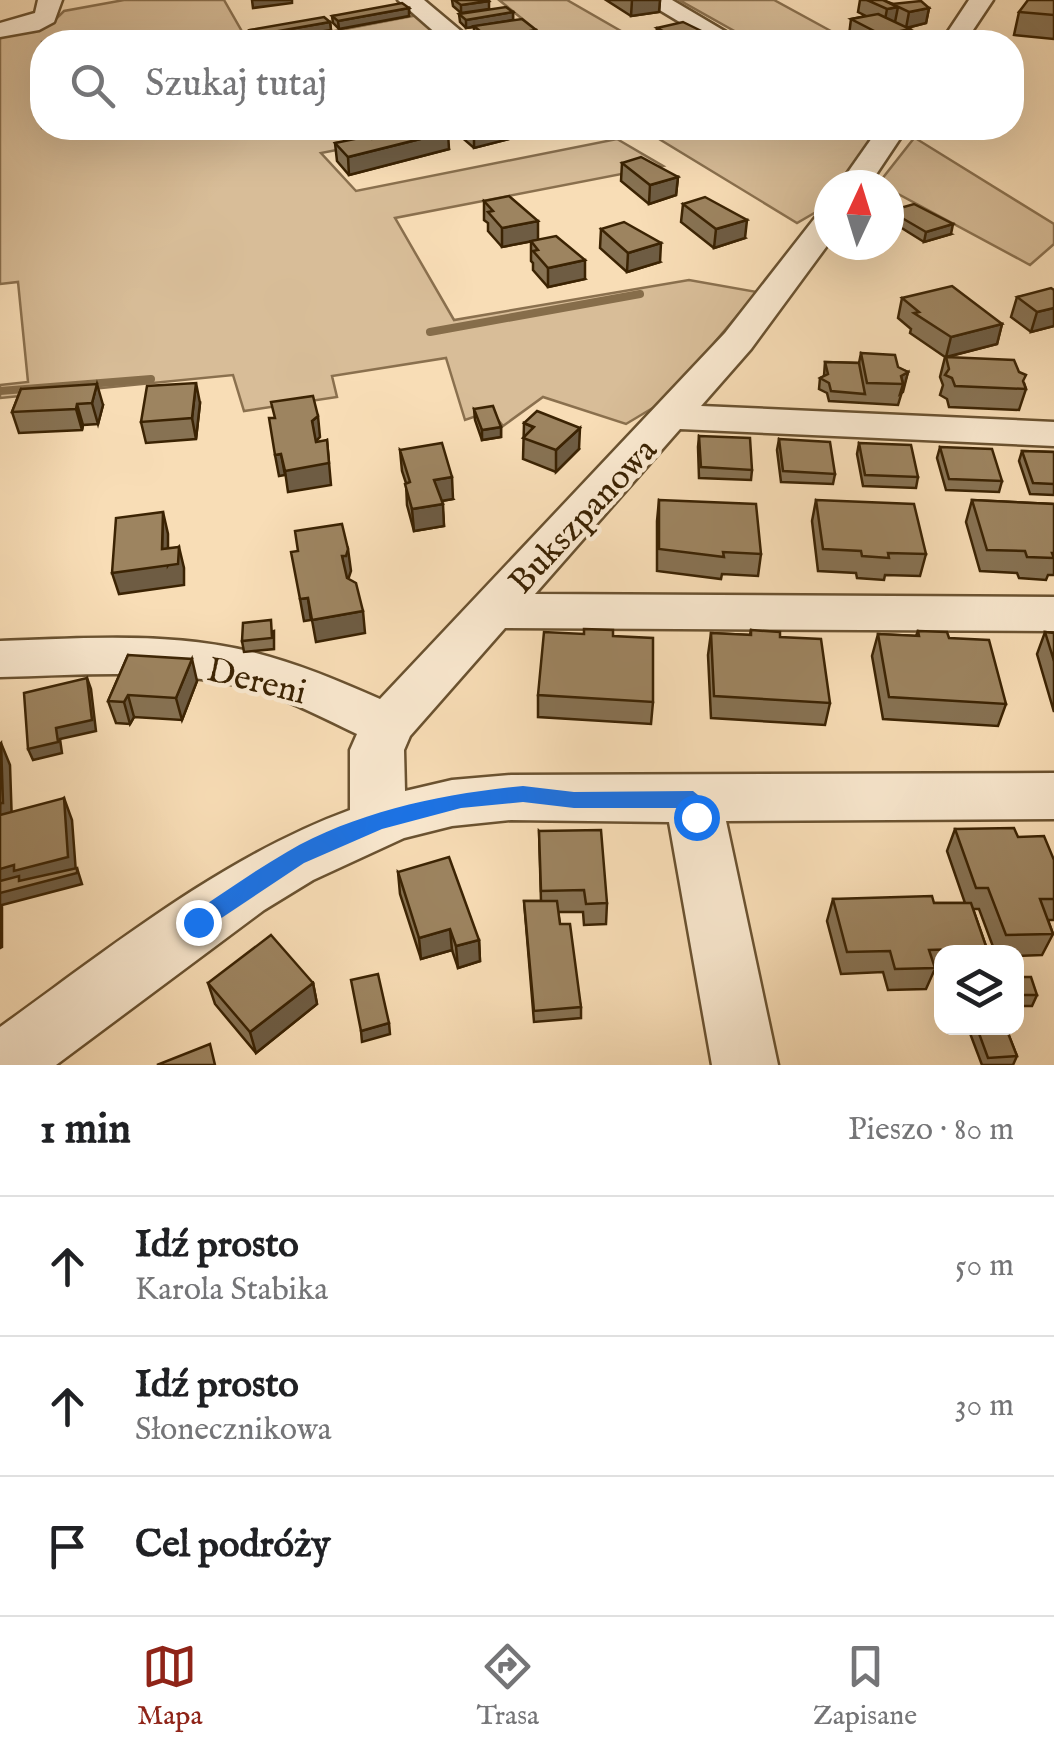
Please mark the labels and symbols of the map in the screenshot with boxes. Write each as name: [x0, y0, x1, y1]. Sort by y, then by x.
north arrow: [814, 170, 904, 260]
street label: Bukszpanowa: [500, 428, 668, 604]
street label: Dereni: [202, 648, 311, 716]
route start: [674, 795, 720, 841]
route end: [176, 900, 222, 946]

